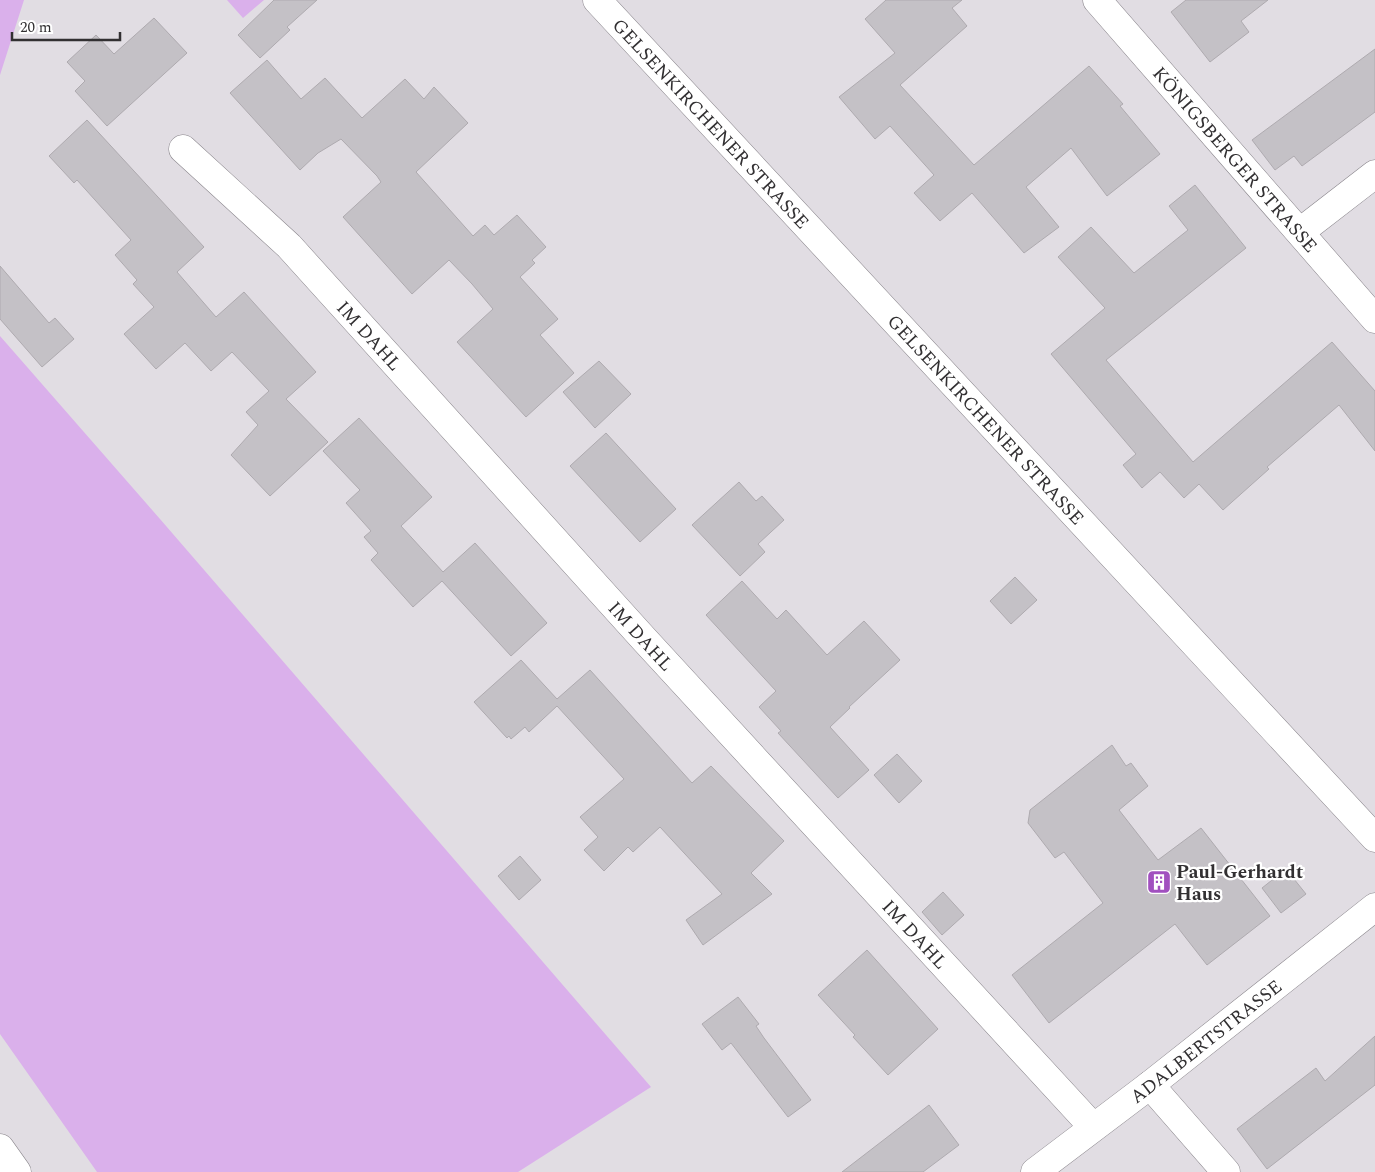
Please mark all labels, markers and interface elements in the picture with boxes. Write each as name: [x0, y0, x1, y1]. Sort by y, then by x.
scale bar: [12, 10, 120, 42]
street label: GELSENKIRCHENER STRASSE: [605, 12, 816, 236]
text: 20 m: [20, 16, 52, 39]
street label: KÖNIGSBERGER STRASSE: [1145, 60, 1324, 260]
street label: IM DAHL: [329, 295, 408, 378]
street label: GELSENKIRCHENER STRASSE: [880, 308, 1091, 532]
street label: IM DAHL: [600, 595, 680, 678]
place label: Paul-Gerhardt Haus: [1176, 858, 1303, 909]
building icon: Paul-Gerhardt Haus: [1146, 869, 1172, 895]
street label: IM DAHL: [874, 893, 954, 976]
street label: ADALBERTSTRASSE: [1124, 973, 1289, 1111]

